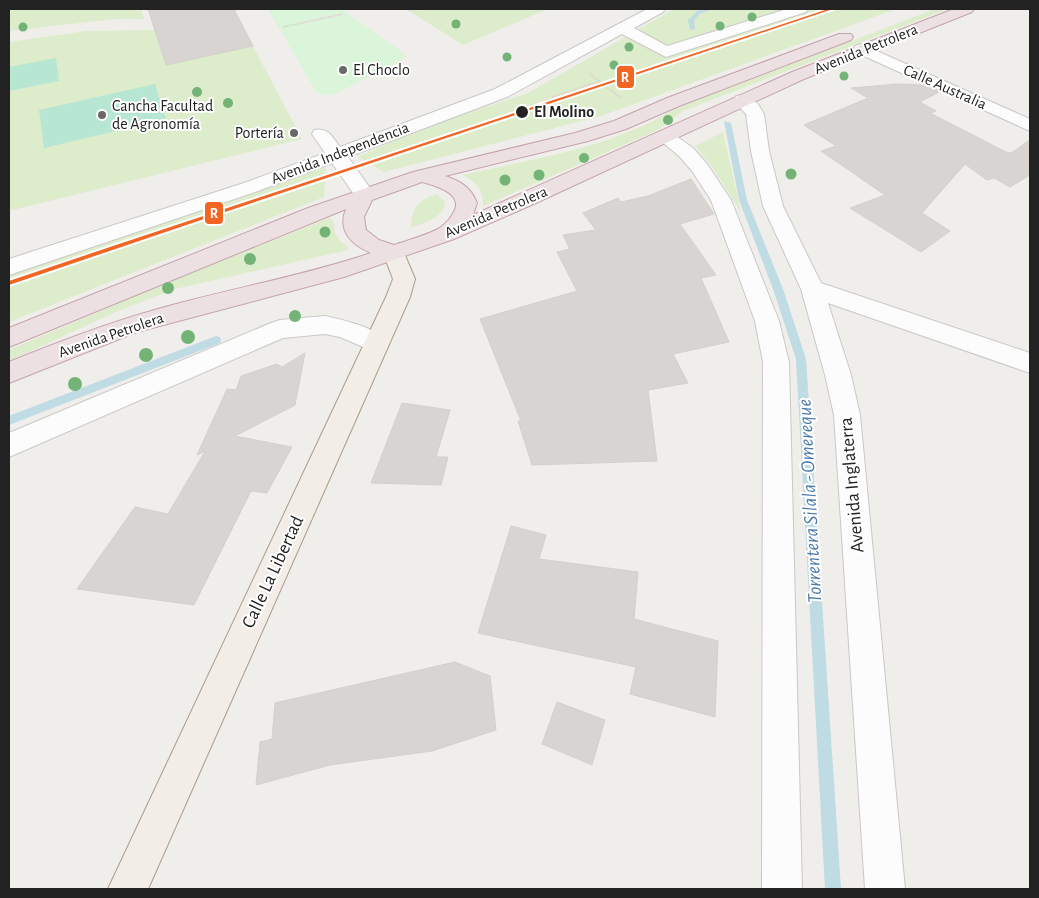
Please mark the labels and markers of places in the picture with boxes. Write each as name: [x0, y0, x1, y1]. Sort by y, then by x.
place label: El Choclo: [353, 62, 410, 78]
marker: El Choclo: [337, 64, 349, 76]
place label: Cancha Facultad de Agronomía: [112, 98, 213, 132]
marker: El Molino: [514, 104, 530, 120]
place label: El Molino: [534, 104, 594, 120]
marker: Cancha Facultad de Agronomía: [96, 109, 108, 121]
place label: Portería: [235, 125, 284, 141]
marker: Portería: [288, 127, 300, 139]

